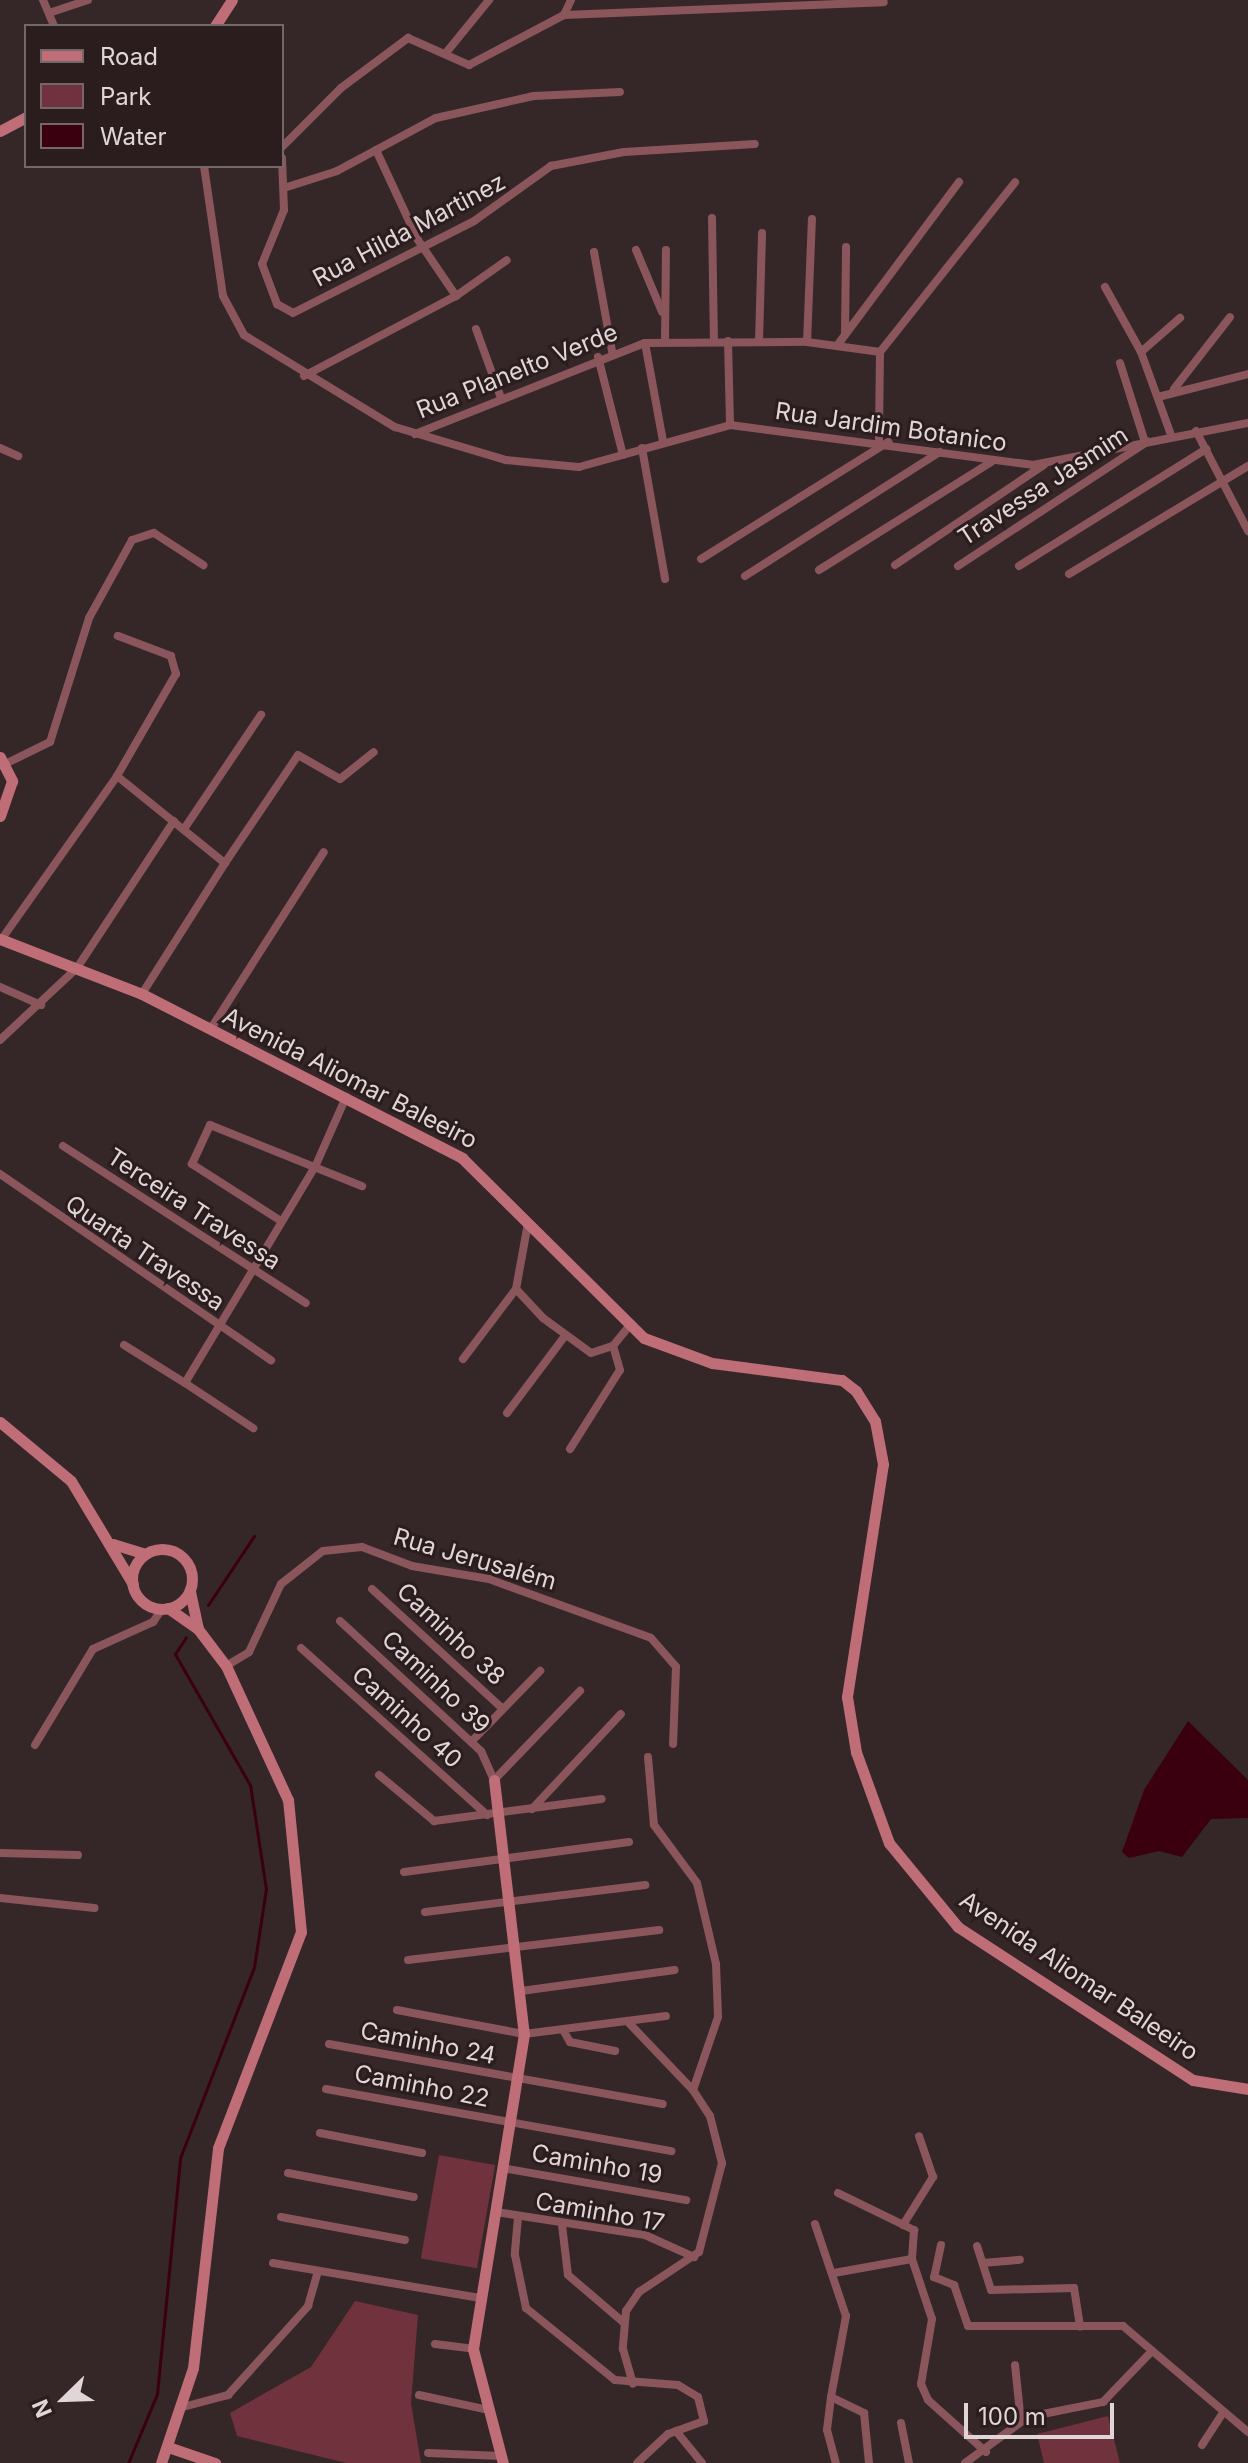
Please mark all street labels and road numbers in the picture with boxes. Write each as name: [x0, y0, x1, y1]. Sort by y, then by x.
street label: Rua Hilda Martinez: [308, 167, 510, 293]
street label: Rua Planelto Verde: [412, 318, 622, 424]
street label: Rua Jardim Botanico: [773, 396, 1009, 458]
street label: Travessa Jasmim: [953, 420, 1133, 552]
street label: Avenida Aliomar Baleeiro: [218, 1001, 482, 1155]
street label: Terceira Travessa: [102, 1142, 286, 1276]
street label: Quarta Travessa: [60, 1189, 230, 1317]
street label: Rua Jerusalém: [390, 1522, 560, 1596]
street label: Caminho 38: [391, 1577, 511, 1691]
street label: Caminho 39: [376, 1625, 496, 1739]
street label: Caminho 40: [346, 1660, 468, 1774]
street label: Avenida Aliomar Baleeiro: [954, 1885, 1204, 2067]
street label: Caminho 24: [358, 2016, 498, 2070]
street label: Caminho 22: [352, 2059, 492, 2113]
street label: Caminho 19: [530, 2138, 664, 2190]
street label: Caminho 17: [533, 2186, 667, 2238]

